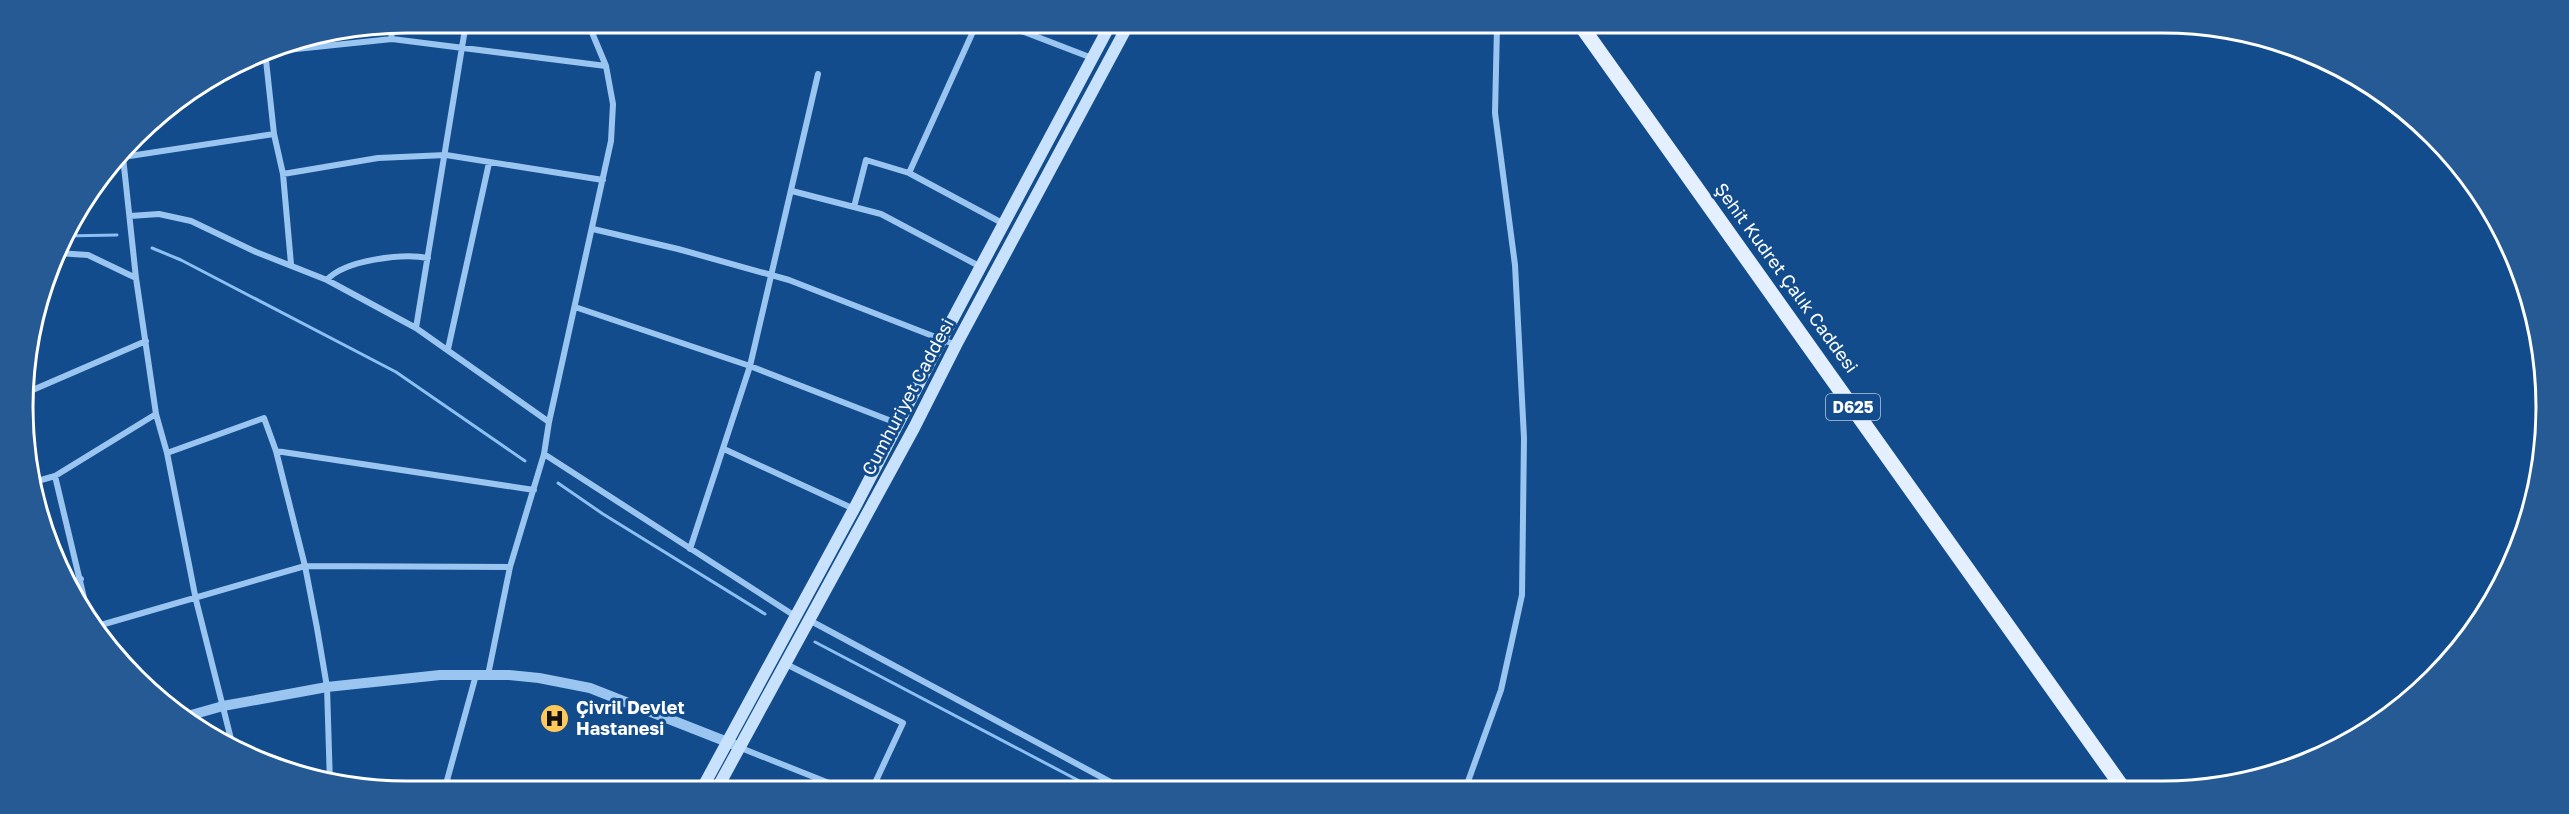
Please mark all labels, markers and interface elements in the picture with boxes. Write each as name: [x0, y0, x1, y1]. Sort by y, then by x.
street label: Şehit Kudret Çalık Caddesi: [1710, 178, 1863, 377]
street label: Cumhuriyet Caddesi: [857, 315, 958, 479]
road number: D625: [1826, 394, 1880, 420]
place label: Çivril Devlet Hastanesi: [576, 696, 685, 739]
hospital icon: Çivril Devlet Hastanesi: [539, 702, 571, 734]

